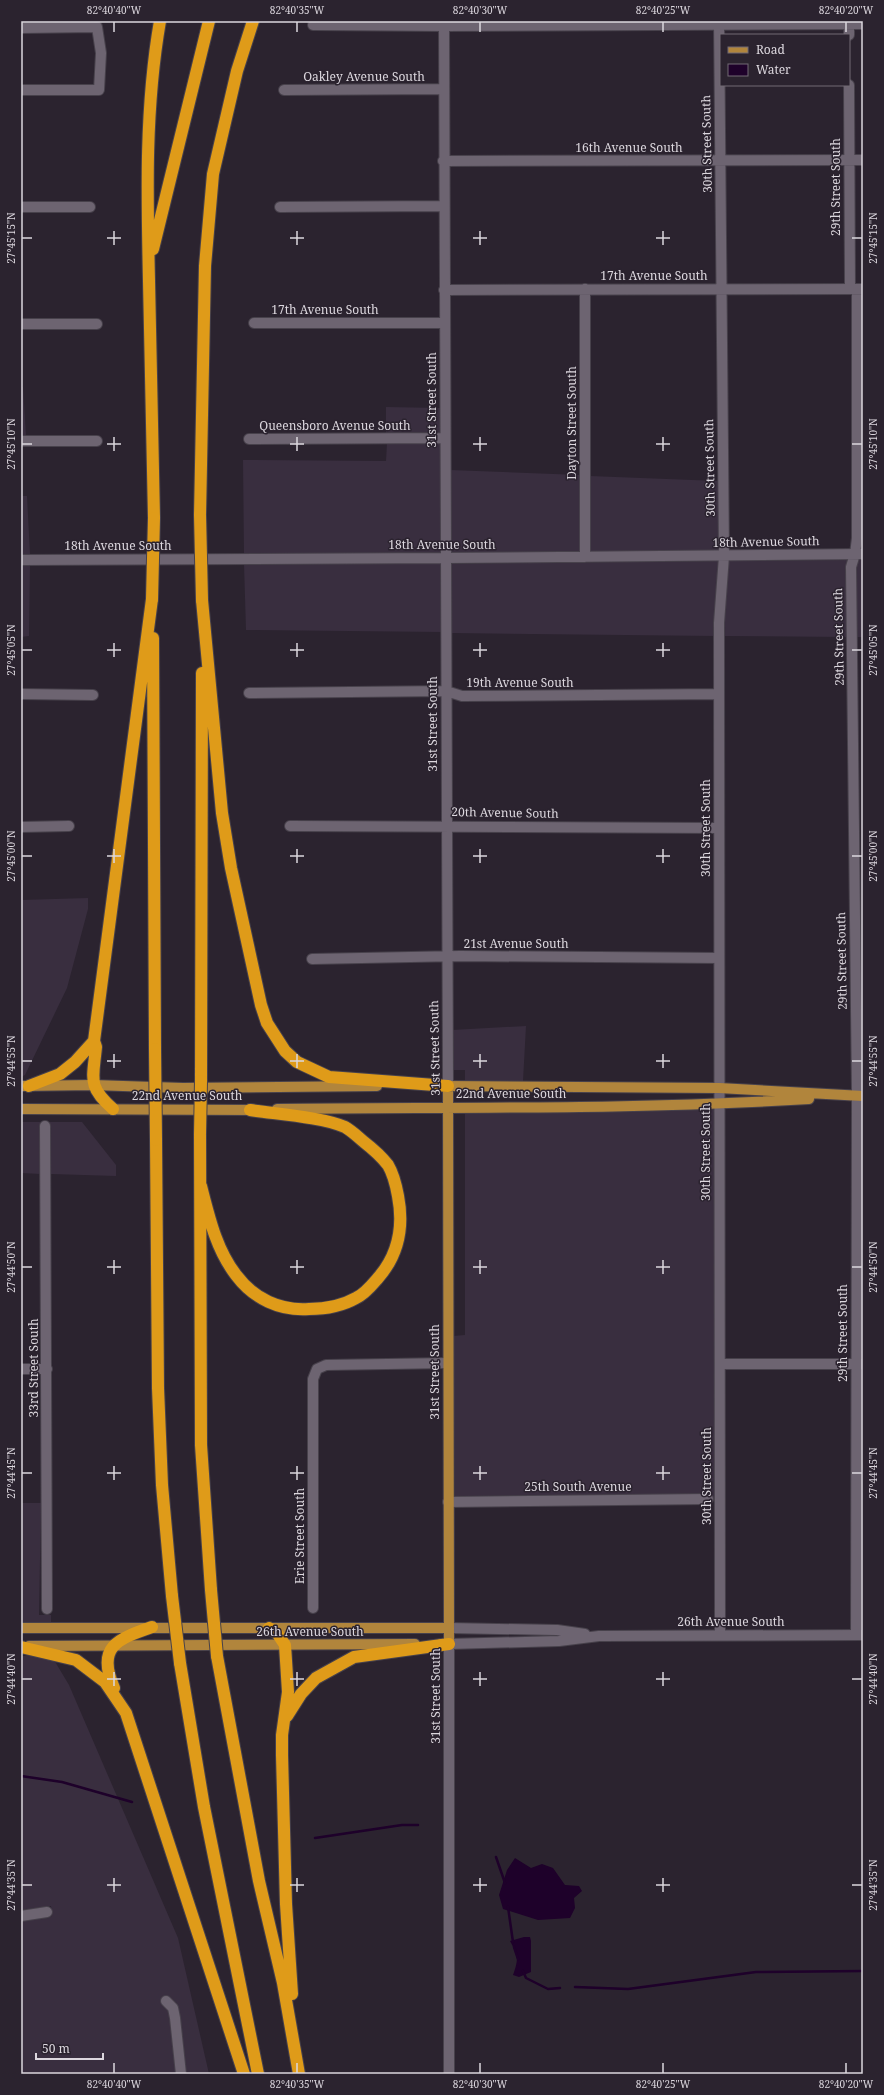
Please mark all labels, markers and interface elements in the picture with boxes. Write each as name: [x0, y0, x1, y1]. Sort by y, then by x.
text: 82°40'40"W: [87, 3, 142, 17]
text: 82°40'35"W: [270, 3, 325, 17]
text: 82°40'30"W: [453, 3, 508, 17]
text: 82°40'25"W: [636, 3, 691, 17]
text: 82°40'20"W: [819, 3, 874, 17]
legend: [720, 34, 850, 86]
text: Road: [756, 41, 786, 58]
text: Water: [756, 61, 791, 78]
street label: Oakley Avenue South: [303, 68, 425, 85]
street label: 30th Street South: [697, 95, 716, 193]
street label: 29th Street South: [827, 138, 844, 236]
street label: 16th Avenue South: [575, 139, 683, 156]
text: 27°45'15"N: [4, 212, 18, 264]
text: 27°45'15"N: [866, 212, 880, 264]
street label: 17th Avenue South: [600, 267, 708, 284]
street label: 17th Avenue South: [271, 301, 379, 318]
street label: 31st Street South: [423, 352, 440, 448]
street label: Dayton Street South: [563, 366, 580, 480]
street label: Queensboro Avenue South: [259, 417, 411, 434]
text: 27°45'10"N: [4, 418, 18, 470]
text: 27°45'10"N: [866, 418, 880, 470]
street label: 30th Street South: [700, 419, 719, 517]
street label: 18th Avenue South: [712, 532, 820, 551]
street label: 18th Avenue South: [388, 536, 496, 553]
street label: 18th Avenue South: [64, 537, 172, 554]
street label: 29th Street South: [829, 588, 848, 686]
text: 27°45'05"N: [4, 624, 18, 676]
text: 27°45'05"N: [866, 624, 880, 676]
street label: 19th Avenue South: [466, 674, 574, 691]
street label: 31st Street South: [424, 676, 441, 772]
street label: 30th Street South: [697, 779, 714, 877]
street label: 20th Avenue South: [451, 803, 559, 822]
text: 27°45'00"N: [4, 830, 18, 882]
text: 27°45'00"N: [866, 830, 880, 882]
street label: 29th Street South: [832, 912, 851, 1010]
street label: 21st Avenue South: [463, 935, 569, 952]
street label: 31st Street South: [425, 1000, 444, 1096]
text: 27°44'55"N: [4, 1035, 18, 1087]
text: 27°44'55"N: [866, 1035, 880, 1087]
street label: 22nd Avenue South: [456, 1085, 567, 1102]
street label: 22nd Avenue South: [132, 1087, 243, 1104]
street label: 30th Street South: [697, 1103, 714, 1201]
text: 27°44'50"N: [4, 1241, 18, 1293]
text: 27°44'50"N: [866, 1241, 880, 1293]
street label: 29th Street South: [834, 1284, 851, 1382]
street label: 33rd Street South: [25, 1318, 42, 1418]
street label: 31st Street South: [426, 1324, 443, 1420]
street label: 30th Street South: [698, 1427, 715, 1525]
text: 27°44'45"N: [4, 1447, 18, 1499]
text: 27°44'45"N: [866, 1447, 880, 1499]
street label: 25th South Avenue: [524, 1478, 632, 1495]
street label: Erie Street South: [291, 1488, 308, 1584]
street label: 26th Avenue South: [677, 1613, 785, 1630]
street label: 26th Avenue South: [256, 1623, 364, 1640]
street label: 31st Street South: [427, 1648, 444, 1744]
text: 27°44'40"N: [4, 1653, 18, 1705]
text: 27°44'40"N: [866, 1653, 880, 1705]
text: 27°44'35"N: [4, 1859, 18, 1911]
text: 27°44'35"N: [866, 1859, 880, 1911]
scale bar: [36, 2035, 103, 2061]
text: 50 m: [42, 2040, 70, 2057]
text: 82°40'40"W: [87, 2077, 142, 2091]
text: 82°40'35"W: [270, 2077, 325, 2091]
text: 82°40'30"W: [453, 2077, 508, 2091]
text: 82°40'25"W: [636, 2077, 691, 2091]
text: 82°40'20"W: [819, 2077, 874, 2091]

